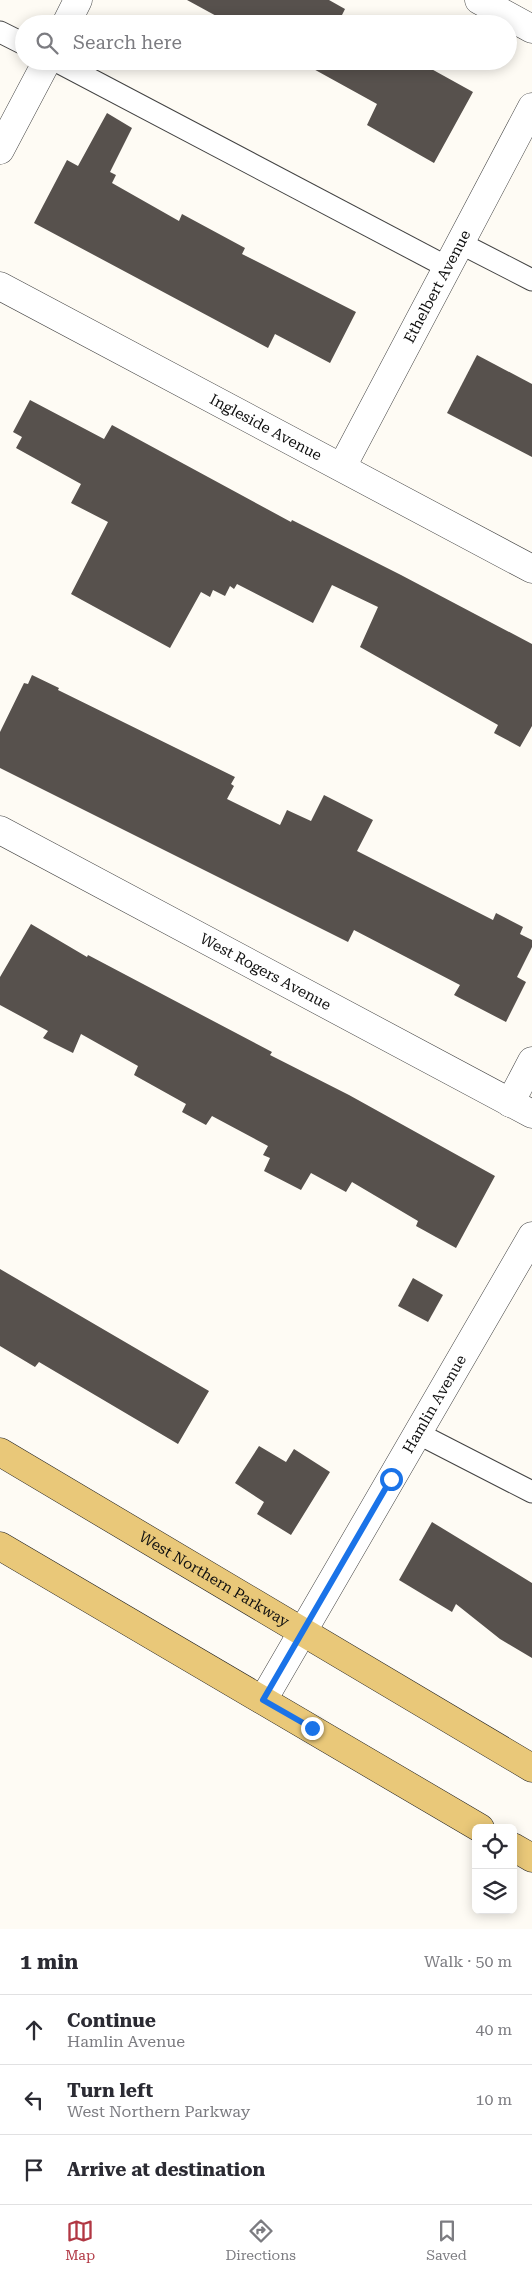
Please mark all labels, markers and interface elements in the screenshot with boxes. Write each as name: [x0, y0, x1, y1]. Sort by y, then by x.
search box: [15, 15, 517, 70]
icon: search: [33, 29, 61, 57]
text: Search here: [73, 31, 182, 54]
street label: Ethelbert Avenue: [400, 227, 474, 346]
street label: Ingleside Avenue: [207, 390, 325, 464]
street label: West Rogers Avenue: [197, 929, 334, 1014]
street label: Hamlin Avenue: [399, 1352, 470, 1457]
route start: [380, 1468, 403, 1491]
street label: West Northern Parkway: [136, 1528, 293, 1631]
route end: [301, 1717, 324, 1740]
map controls: [472, 1824, 517, 1914]
button: locate: [472, 1824, 517, 1869]
button: layers: [472, 1869, 517, 1914]
text: 1 min: [20, 1950, 78, 1974]
text: Walk · 50 m: [424, 1952, 512, 1971]
text: Continue: [67, 2009, 156, 2032]
icon: ahead: [20, 2016, 48, 2044]
text: 40 m: [475, 2020, 512, 2039]
text: Hamlin Avenue: [67, 2032, 185, 2051]
text: Turn left: [67, 2079, 153, 2102]
icon: left: [20, 2086, 48, 2114]
text: 10 m: [475, 2090, 512, 2109]
text: West Northern Parkway: [67, 2102, 250, 2121]
icon: arrive: [20, 2156, 48, 2184]
text: Arrive at destination: [67, 2158, 265, 2181]
tab: Map: [65, 2217, 95, 2263]
tab: Directions: [225, 2217, 296, 2263]
tab: Saved: [426, 2217, 467, 2263]

